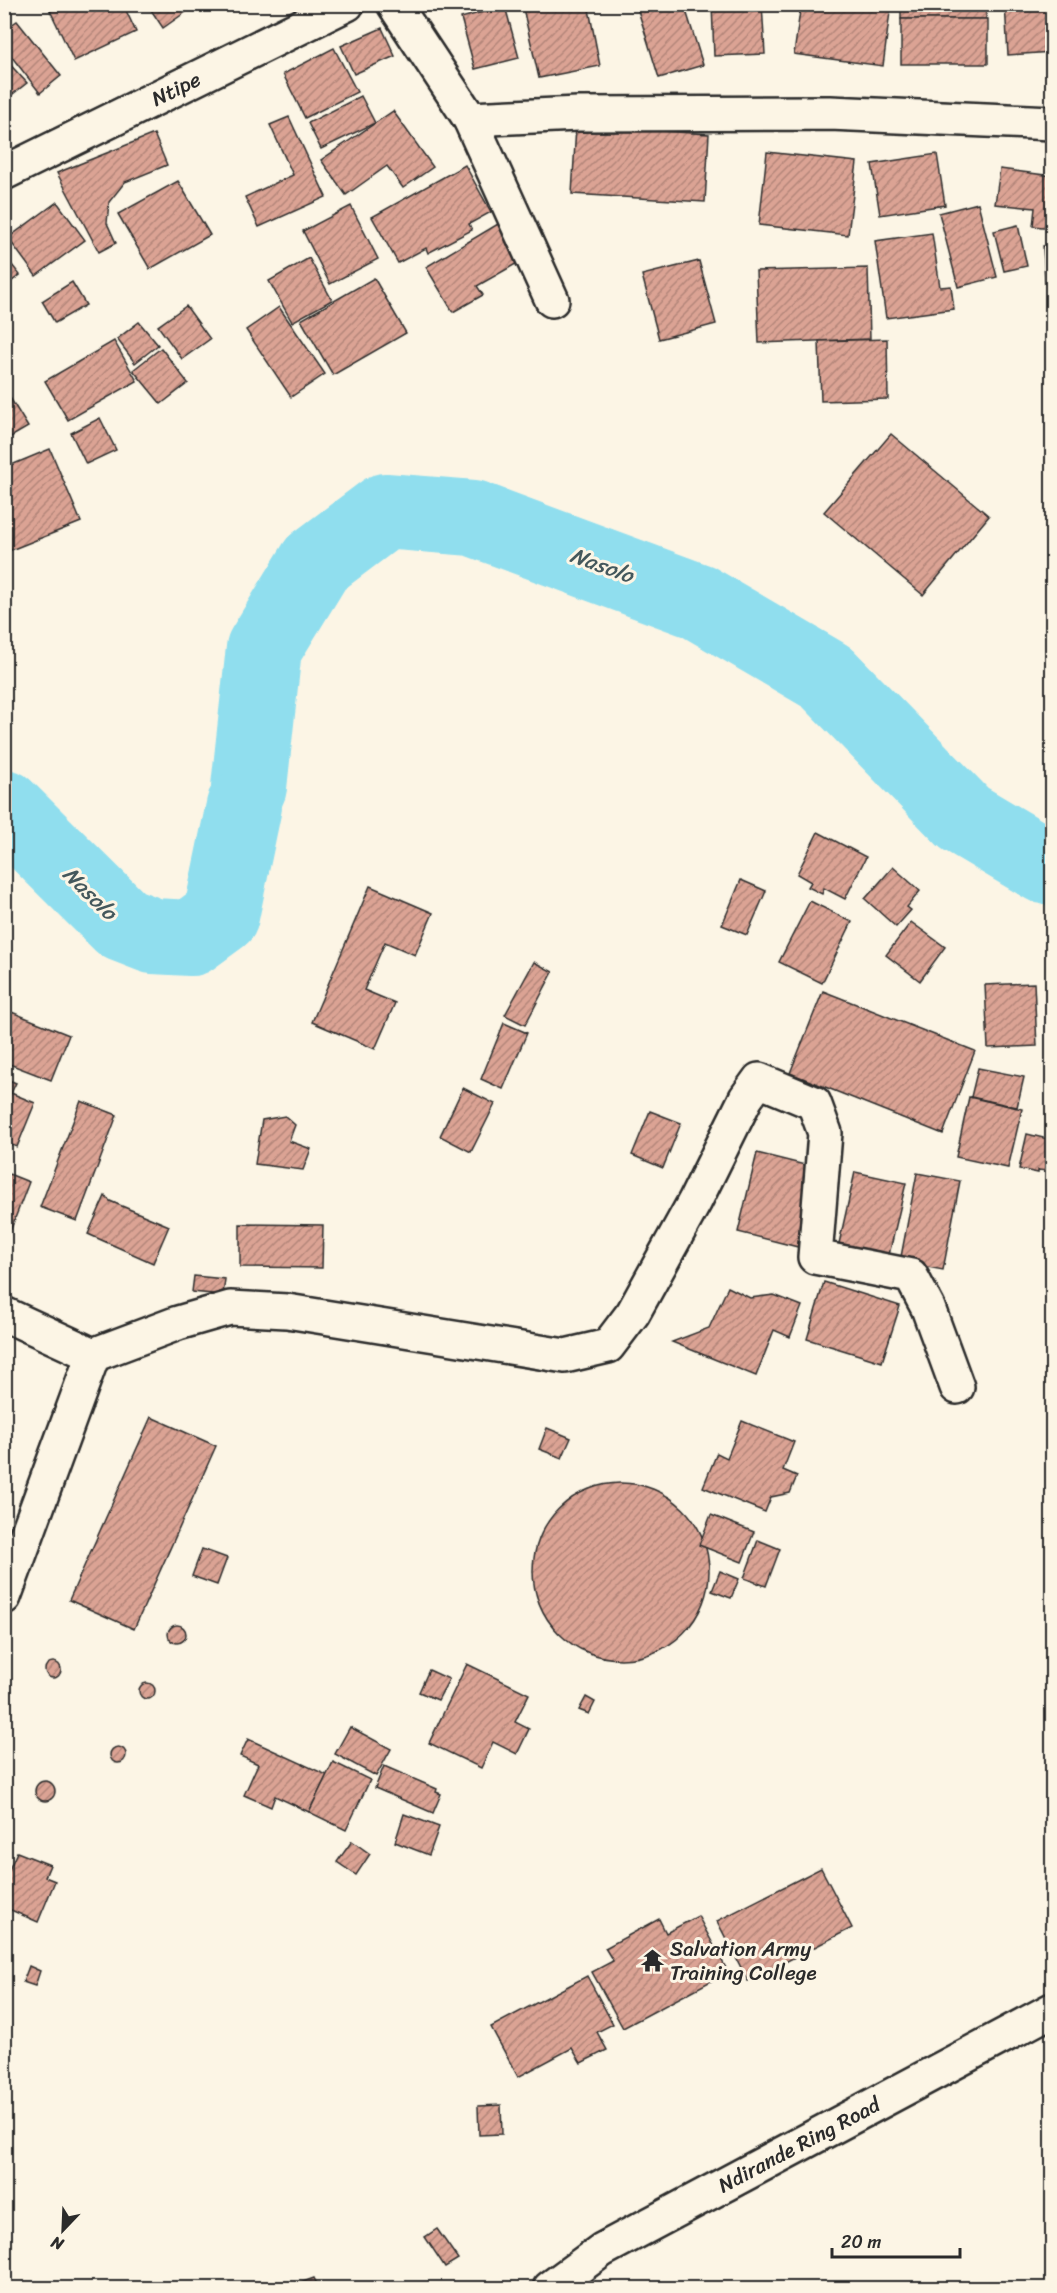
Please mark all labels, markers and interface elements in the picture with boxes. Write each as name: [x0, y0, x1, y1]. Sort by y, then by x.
street label: Ntipe: [145, 61, 208, 117]
water label: Nasolo: [565, 536, 641, 595]
water label: Nasolo: [53, 856, 128, 931]
place label: Salvation Army Training College: [670, 1930, 817, 1992]
temple icon: Salvation Army Training College: [639, 1948, 665, 1974]
street label: Ndirande Ring Road: [711, 2085, 889, 2204]
north arrow: [33, 2200, 93, 2260]
scale bar: [832, 2221, 960, 2259]
text: 20 m: [841, 2226, 881, 2258]
text: N: [46, 2227, 69, 2259]

